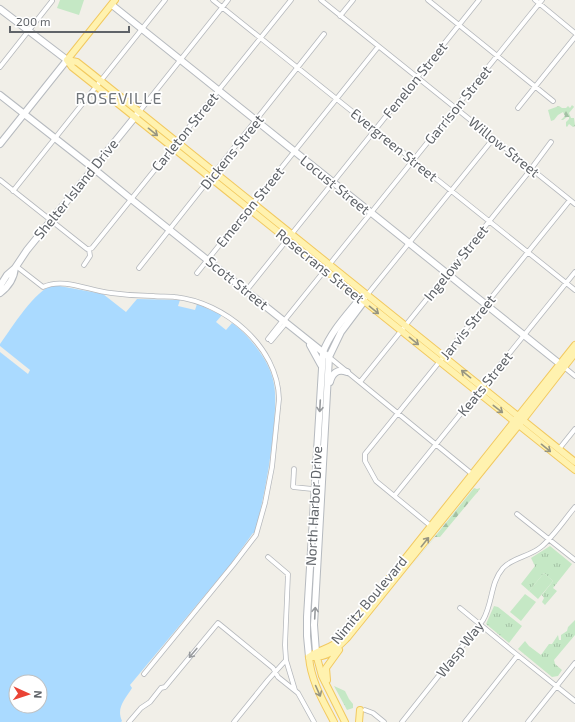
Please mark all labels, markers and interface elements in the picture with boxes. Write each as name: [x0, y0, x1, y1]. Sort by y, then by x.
scale bar: [10, 8, 129, 34]
text: 200 m: [16, 14, 50, 28]
street label: Fenelon Street: [379, 38, 450, 121]
street label: Garrison Street: [421, 62, 495, 147]
district label: ROSEVILLE: [76, 88, 162, 107]
street label: Carleton Street: [148, 89, 222, 174]
street label: Evergreen Street: [348, 104, 441, 185]
street label: Dickens Street: [196, 111, 267, 193]
street label: Willow Street: [465, 113, 543, 180]
one-way arrow: [148, 128, 159, 137]
street label: Shelter Island Drive: [30, 135, 121, 242]
street label: Locust Street: [297, 151, 373, 218]
street label: Emerson Street: [212, 163, 287, 250]
street label: Ingelow Street: [420, 221, 491, 304]
street label: Rosecrans Street: [273, 225, 368, 306]
street label: Scott Street: [203, 252, 272, 313]
street label: Jarvis Street: [436, 291, 499, 362]
one-way arrow: [369, 305, 380, 314]
one-way arrow: [408, 337, 419, 346]
street label: Keats Street: [454, 348, 516, 419]
one-way arrow: [460, 369, 471, 378]
one-way arrow: [316, 399, 323, 412]
one-way arrow: [493, 405, 504, 413]
one-way arrow: [541, 444, 552, 453]
street label: North Harbor Drive: [302, 445, 325, 566]
one-way arrow: [420, 537, 429, 548]
street label: Nimitz Boulevard: [327, 552, 410, 647]
one-way arrow: [311, 607, 319, 620]
street label: Wasp Way: [432, 617, 487, 680]
one-way arrow: [189, 647, 198, 658]
north arrow: [8, 674, 48, 714]
one-way arrow: [315, 684, 322, 696]
text: N: [32, 690, 45, 699]

